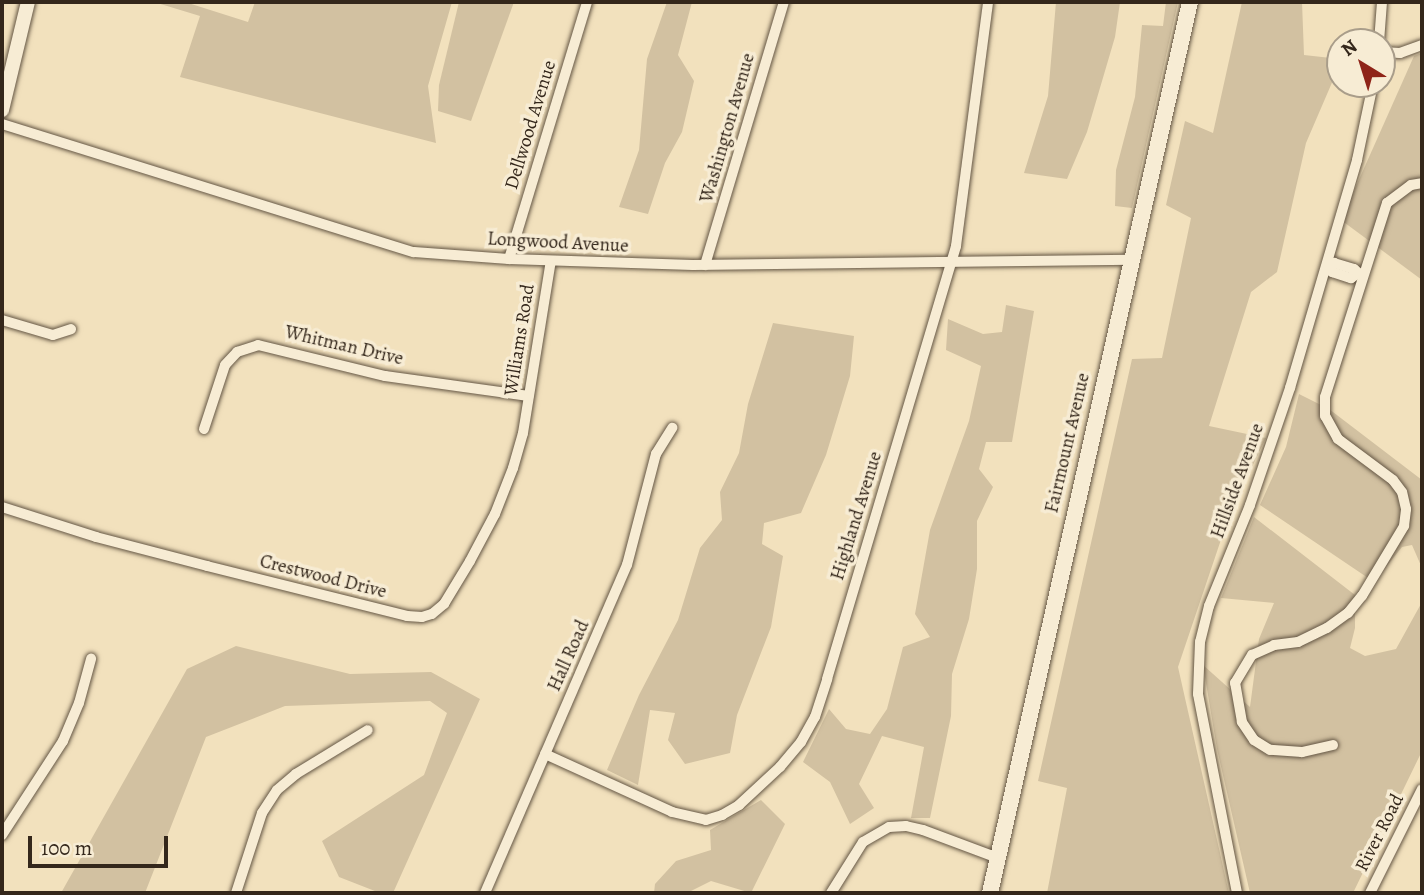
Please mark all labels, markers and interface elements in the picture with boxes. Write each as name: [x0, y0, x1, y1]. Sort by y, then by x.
north arrow: [1326, 28, 1396, 98]
text: N: [1336, 34, 1363, 63]
street label: Washington Avenue: [696, 51, 760, 205]
street label: Dellwood Avenue: [501, 58, 561, 192]
street label: Longwood Avenue: [487, 228, 629, 258]
street label: Williams Road: [500, 283, 540, 397]
street label: Whitman Drive: [283, 321, 405, 371]
street label: Fairmount Avenue: [1041, 371, 1095, 515]
street label: Hillside Avenue: [1207, 420, 1269, 542]
street label: Highland Avenue: [827, 449, 887, 583]
street label: Crestwood Drive: [257, 550, 389, 604]
street label: Hall Road: [543, 617, 595, 695]
street label: River Road: [1351, 790, 1409, 876]
scale bar: [32, 822, 172, 866]
text: 100 m: [41, 834, 92, 862]

